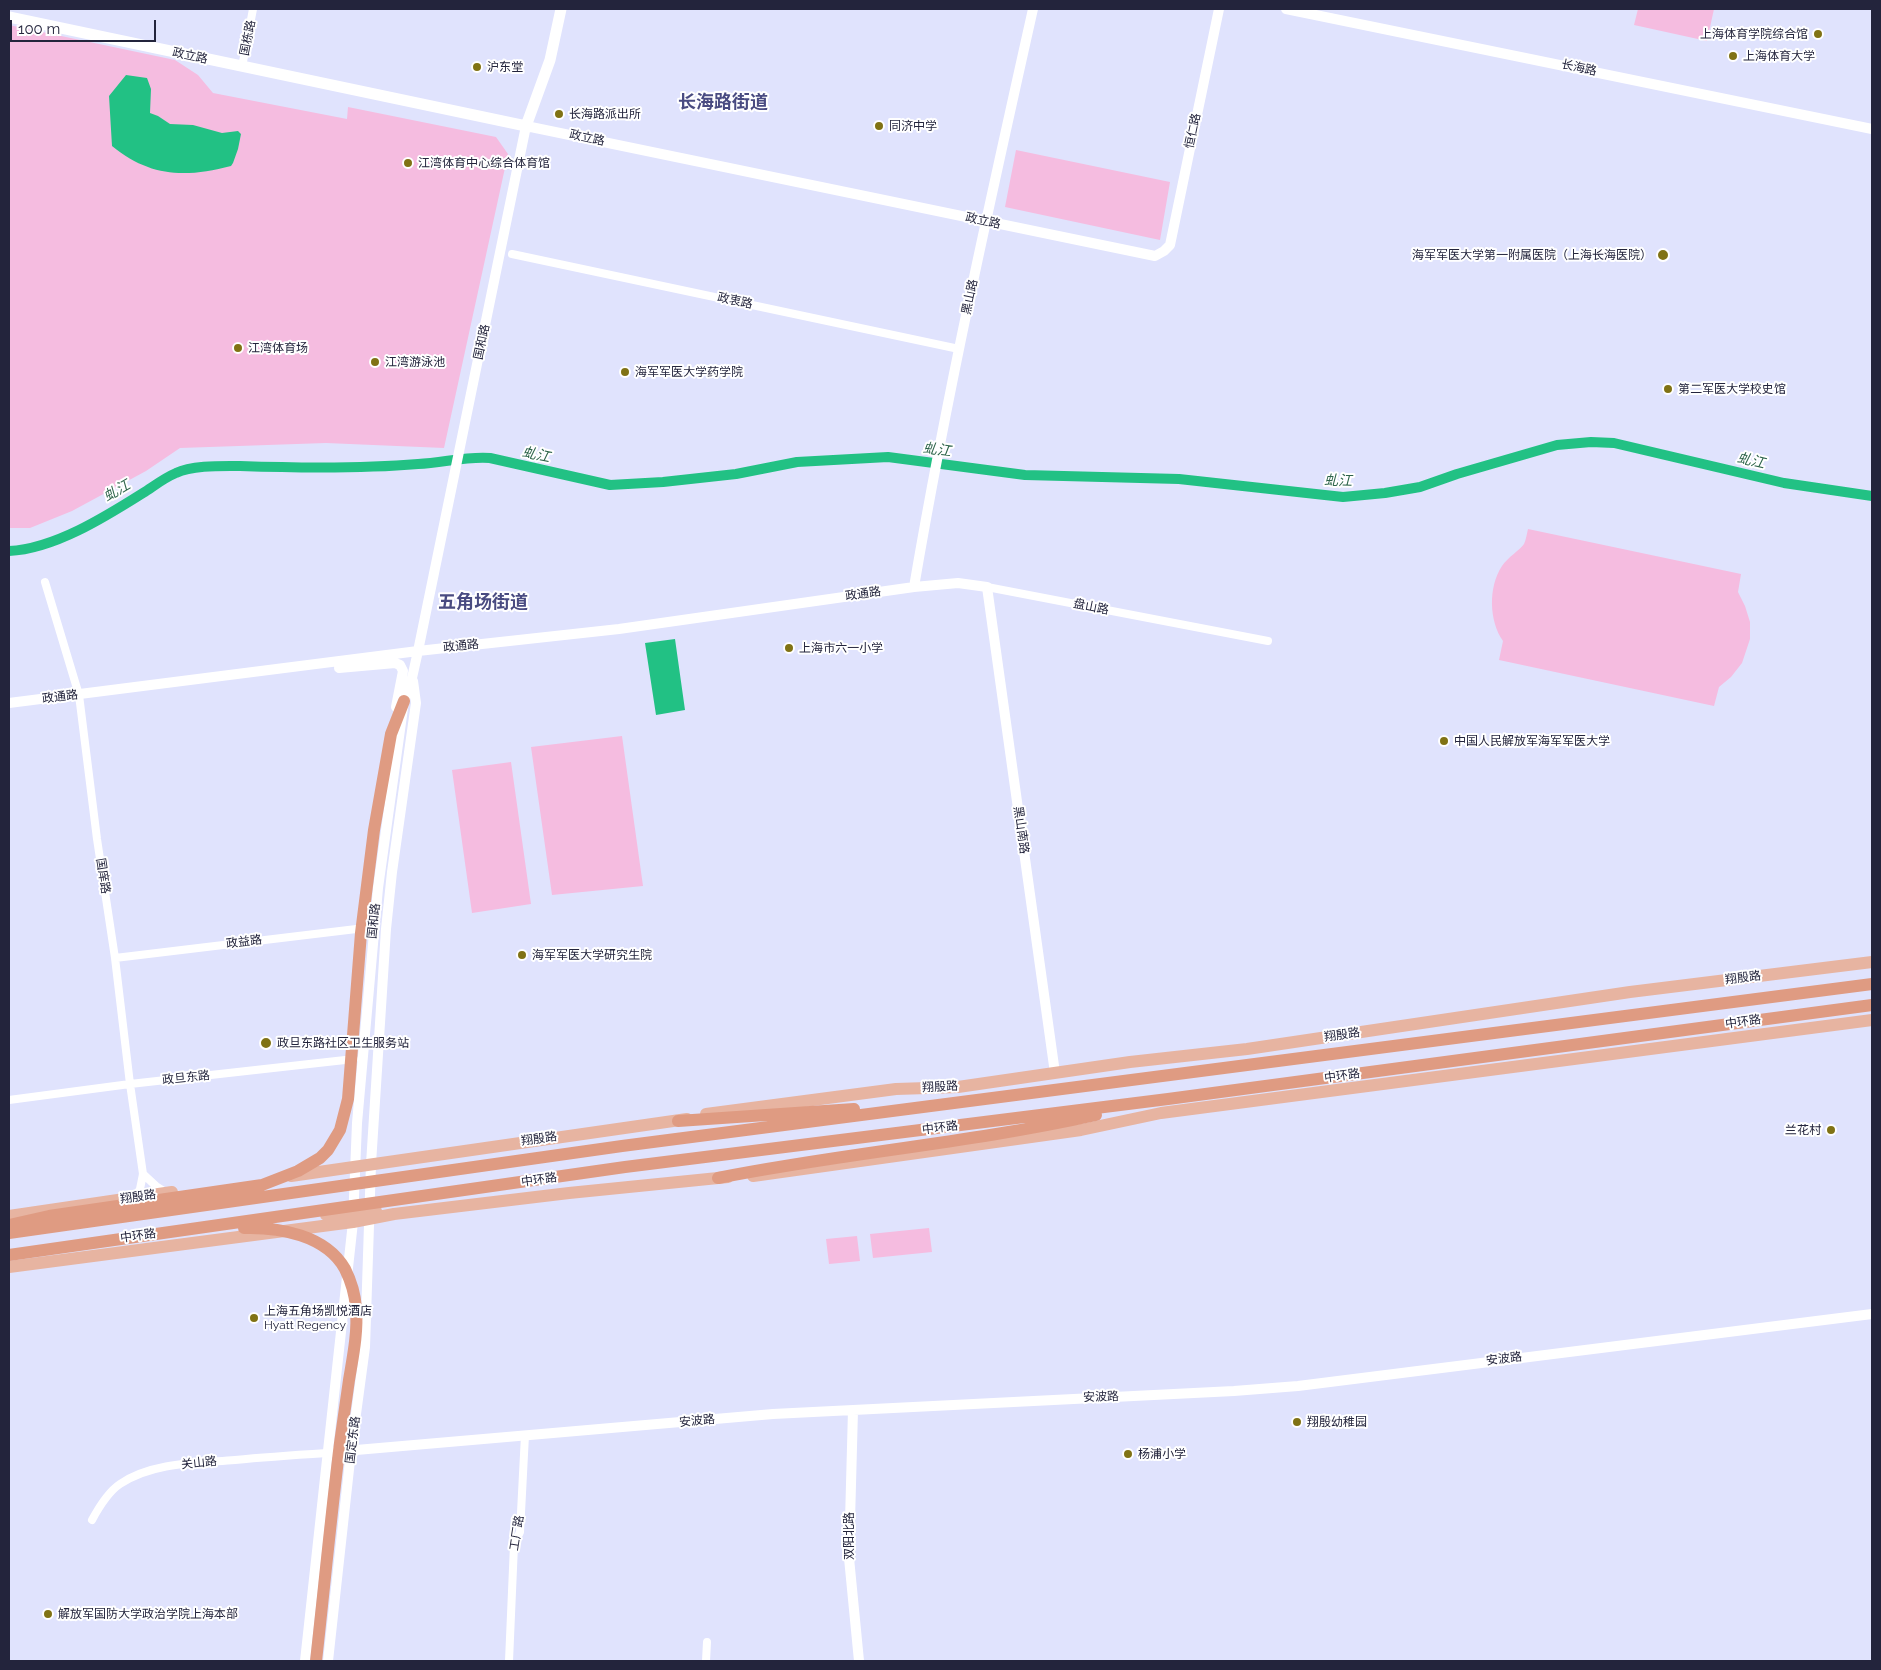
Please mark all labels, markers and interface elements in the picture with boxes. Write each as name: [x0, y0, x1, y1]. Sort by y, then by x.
scale bar: [12, 10, 159, 42]
street label: 国栋路: [237, 19, 259, 57]
text: 100 m: [18, 20, 60, 38]
place label: 上海体育学院综合馆: [1700, 27, 1808, 41]
marker: 上海体育学院综合馆: [1812, 28, 1824, 40]
street label: 政立路: [171, 45, 209, 67]
place label: 上海体育大学: [1743, 49, 1815, 63]
marker: 上海体育大学: [1727, 50, 1739, 62]
street label: 长海路: [1560, 57, 1598, 79]
place label: 沪东堂: [487, 60, 523, 74]
marker: 沪东堂: [471, 61, 483, 73]
district label: 长海路街道: [678, 92, 768, 114]
place label: 长海路派出所: [569, 107, 641, 121]
marker: 长海路派出所: [553, 108, 565, 120]
street label: 恒仁路: [1182, 112, 1204, 150]
place label: 同济中学: [889, 119, 937, 133]
marker: 同济中学: [873, 120, 885, 132]
street label: 政立路: [568, 127, 606, 149]
place label: 江湾体育中心综合体育馆: [418, 156, 550, 170]
marker: 江湾体育中心综合体育馆: [402, 157, 414, 169]
street label: 政立路: [964, 210, 1002, 232]
place label: 海军军医大学第一附属医院（上海长海医院）: [1412, 248, 1652, 262]
marker: 海军军医大学第一附属医院（上海长海医院）: [1656, 248, 1670, 262]
street label: 黑山路: [959, 278, 981, 316]
street label: 政衷路: [716, 290, 754, 312]
street label: 国和路: [471, 323, 493, 361]
place label: 江湾体育场: [248, 341, 308, 355]
marker: 江湾体育场: [232, 342, 244, 354]
place label: 江湾游泳池: [385, 355, 445, 369]
marker: 江湾游泳池: [369, 356, 381, 368]
place label: 海军军医大学药学院: [635, 365, 743, 379]
marker: 海军军医大学药学院: [619, 366, 631, 378]
place label: 第二军医大学校史馆: [1678, 382, 1786, 396]
marker: 第二军医大学校史馆: [1662, 383, 1674, 395]
water label: 虬江: [922, 440, 952, 460]
water label: 虬江: [521, 444, 551, 466]
water label: 虬江: [1735, 450, 1767, 472]
water label: 虬江: [1324, 472, 1352, 490]
water label: 虬江: [101, 477, 133, 505]
street label: 政通路: [844, 584, 882, 604]
district label: 五角场街道: [438, 592, 528, 614]
street label: 盘山路: [1072, 596, 1110, 618]
street label: 政通路: [442, 637, 480, 655]
place label: 上海市六一小学: [799, 641, 883, 655]
marker: 上海市六一小学: [783, 642, 795, 654]
street label: 政通路: [41, 688, 79, 706]
place label: 中国人民解放军海军军医大学: [1454, 734, 1610, 748]
marker: 中国人民解放军海军军医大学: [1438, 735, 1450, 747]
street label: 黑山南路: [1011, 805, 1031, 855]
street label: 国庠路: [93, 857, 113, 895]
street label: 国和路: [365, 902, 383, 940]
street label: 政益路: [225, 933, 263, 951]
place label: 海军军医大学研究生院: [532, 948, 652, 962]
marker: 海军军医大学研究生院: [516, 949, 528, 961]
street label: 翔殷路: [1724, 969, 1762, 987]
street label: 中环路: [1724, 1012, 1762, 1032]
street label: 翔殷路: [1323, 1025, 1361, 1045]
marker: 政旦东路社区卫生服务站: [259, 1036, 273, 1050]
place label: 政旦东路社区卫生服务站: [277, 1036, 409, 1050]
street label: 中环路: [1323, 1066, 1361, 1086]
street label: 政旦东路: [161, 1068, 211, 1088]
street label: 翔殷路: [922, 1079, 958, 1095]
street label: 中环路: [921, 1119, 959, 1137]
place label: 兰花村: [1785, 1123, 1821, 1137]
marker: 兰花村: [1825, 1124, 1837, 1136]
street label: 翔殷路: [520, 1129, 558, 1149]
street label: 中环路: [520, 1170, 558, 1190]
street label: 翔殷路: [119, 1187, 157, 1207]
street label: 中环路: [119, 1226, 157, 1246]
place label: 上海五角场凯悦酒店 Hyatt Regency: [264, 1304, 372, 1332]
marker: 上海五角场凯悦酒店 Hyatt Regency: [248, 1312, 260, 1324]
street label: 安波路: [1485, 1350, 1523, 1368]
street label: 安波路: [1083, 1389, 1119, 1405]
street label: 安波路: [678, 1412, 716, 1430]
street label: 国定东路: [343, 1415, 363, 1465]
place label: 翔殷幼稚园: [1307, 1415, 1367, 1429]
marker: 翔殷幼稚园: [1291, 1416, 1303, 1428]
place label: 杨浦小学: [1138, 1447, 1186, 1461]
marker: 杨浦小学: [1122, 1448, 1134, 1460]
street label: 关山路: [180, 1454, 218, 1472]
street label: 双阳北路: [842, 1512, 856, 1560]
street label: 工厂路: [507, 1514, 527, 1552]
place label: 解放军国防大学政治学院上海本部: [58, 1607, 238, 1621]
marker: 解放军国防大学政治学院上海本部: [42, 1608, 54, 1620]

